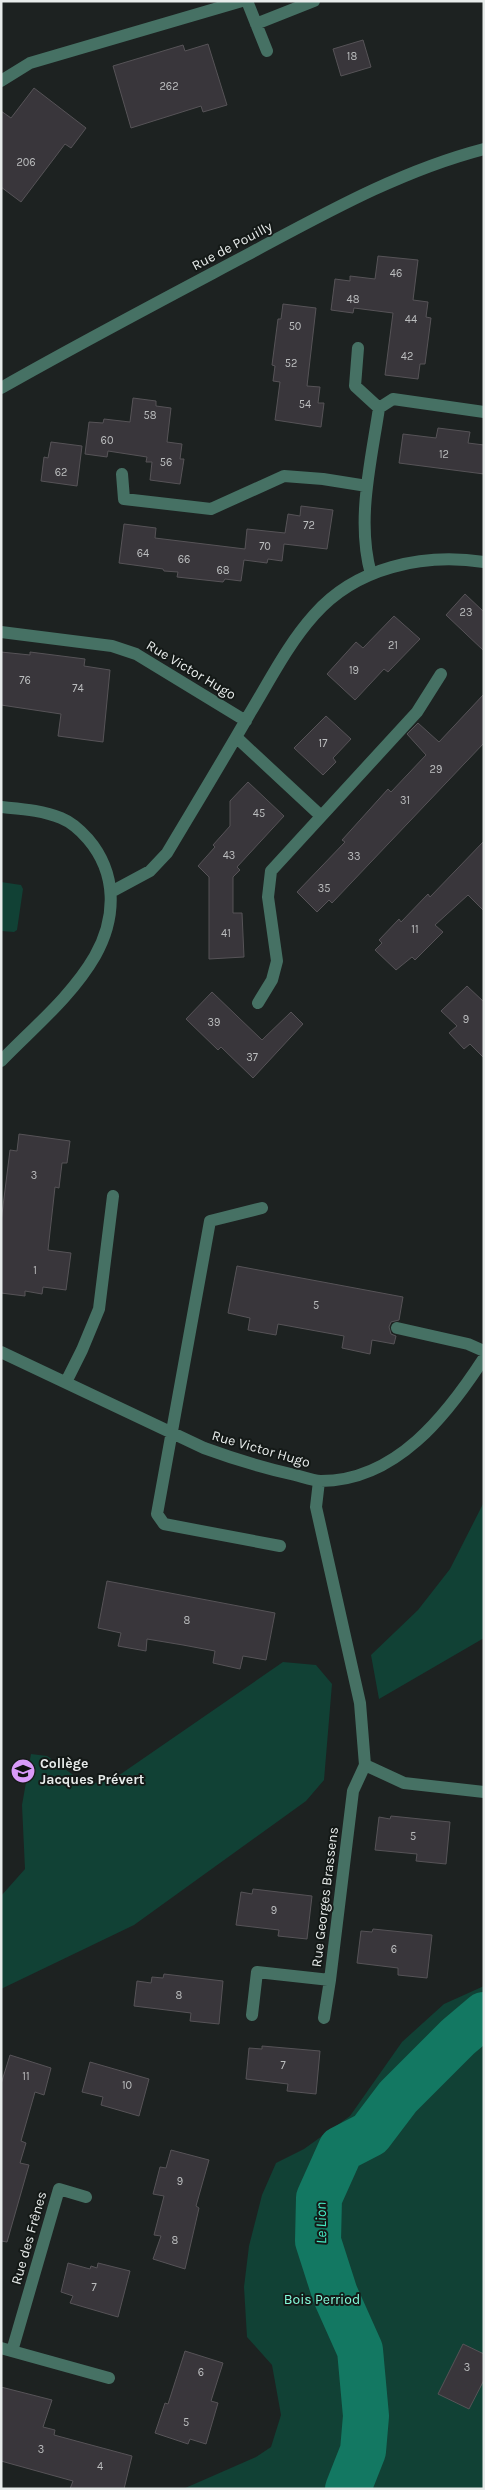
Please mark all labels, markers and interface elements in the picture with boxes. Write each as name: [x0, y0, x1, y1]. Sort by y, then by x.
house number: 18: [347, 50, 357, 63]
house number: 262: [159, 80, 179, 93]
house number: 206: [16, 156, 36, 169]
street label: Rue de Pouilly: [189, 217, 276, 274]
house number: 46: [390, 267, 402, 280]
house number: 48: [347, 293, 360, 306]
house number: 44: [405, 313, 417, 326]
house number: 50: [289, 320, 301, 333]
house number: 42: [401, 350, 413, 363]
house number: 52: [285, 357, 297, 370]
house number: 54: [299, 398, 311, 411]
house number: 58: [144, 409, 157, 422]
house number: 60: [101, 434, 113, 447]
house number: 12: [439, 448, 449, 461]
house number: 56: [160, 456, 172, 469]
house number: 62: [55, 466, 67, 479]
house number: 72: [303, 519, 315, 532]
house number: 70: [259, 540, 271, 553]
house number: 64: [137, 547, 149, 560]
house number: 66: [178, 553, 190, 566]
house number: 68: [216, 564, 230, 577]
house number: 23: [460, 606, 472, 619]
street label: Rue Victor Hugo: [143, 637, 239, 703]
house number: 21: [388, 639, 398, 652]
house number: 19: [349, 664, 359, 677]
house number: 76: [19, 674, 31, 687]
house number: 74: [72, 682, 84, 695]
house number: 17: [319, 737, 327, 750]
house number: 29: [430, 763, 442, 776]
house number: 31: [400, 794, 410, 807]
house number: 45: [253, 807, 265, 820]
house number: 43: [223, 849, 235, 862]
house number: 33: [348, 850, 361, 863]
house number: 35: [318, 882, 330, 895]
house number: 11: [411, 923, 419, 936]
house number: 41: [221, 927, 231, 940]
house number: 9: [463, 1013, 469, 1026]
house number: 39: [208, 1016, 220, 1029]
house number: 37: [246, 1051, 258, 1064]
house number: 3: [31, 1169, 37, 1182]
house number: 1: [33, 1264, 37, 1277]
house number: 5: [313, 1299, 319, 1312]
street label: Rue Victor Hugo: [210, 1427, 312, 1471]
house number: 8: [184, 1614, 191, 1627]
place label: Collège Jacques Prévert: [40, 1755, 145, 1788]
school or university icon: Collège Jacques Prévert: [10, 1758, 36, 1784]
street label: Rue Georges Brassens: [308, 1826, 342, 1968]
house number: 5: [410, 1830, 416, 1843]
house number: 9: [271, 1904, 277, 1917]
house number: 6: [391, 1943, 397, 1956]
house number: 8: [176, 1989, 183, 2002]
house number: 7: [280, 2059, 286, 2072]
house number: 11: [22, 2070, 30, 2083]
house number: 10: [122, 2079, 132, 2092]
house number: 9: [177, 2175, 183, 2188]
street label: Rue des Frênes: [8, 2189, 50, 2287]
water label: Le Lion: [312, 2202, 330, 2244]
house number: 8: [172, 2234, 179, 2247]
house number: 7: [91, 2281, 97, 2294]
park label: Bois Perriod: [284, 2291, 360, 2308]
house number: 3: [464, 2361, 470, 2374]
house number: 6: [198, 2366, 204, 2379]
house number: 5: [183, 2416, 189, 2429]
house number: 3: [38, 2443, 44, 2456]
house number: 4: [97, 2460, 103, 2473]

